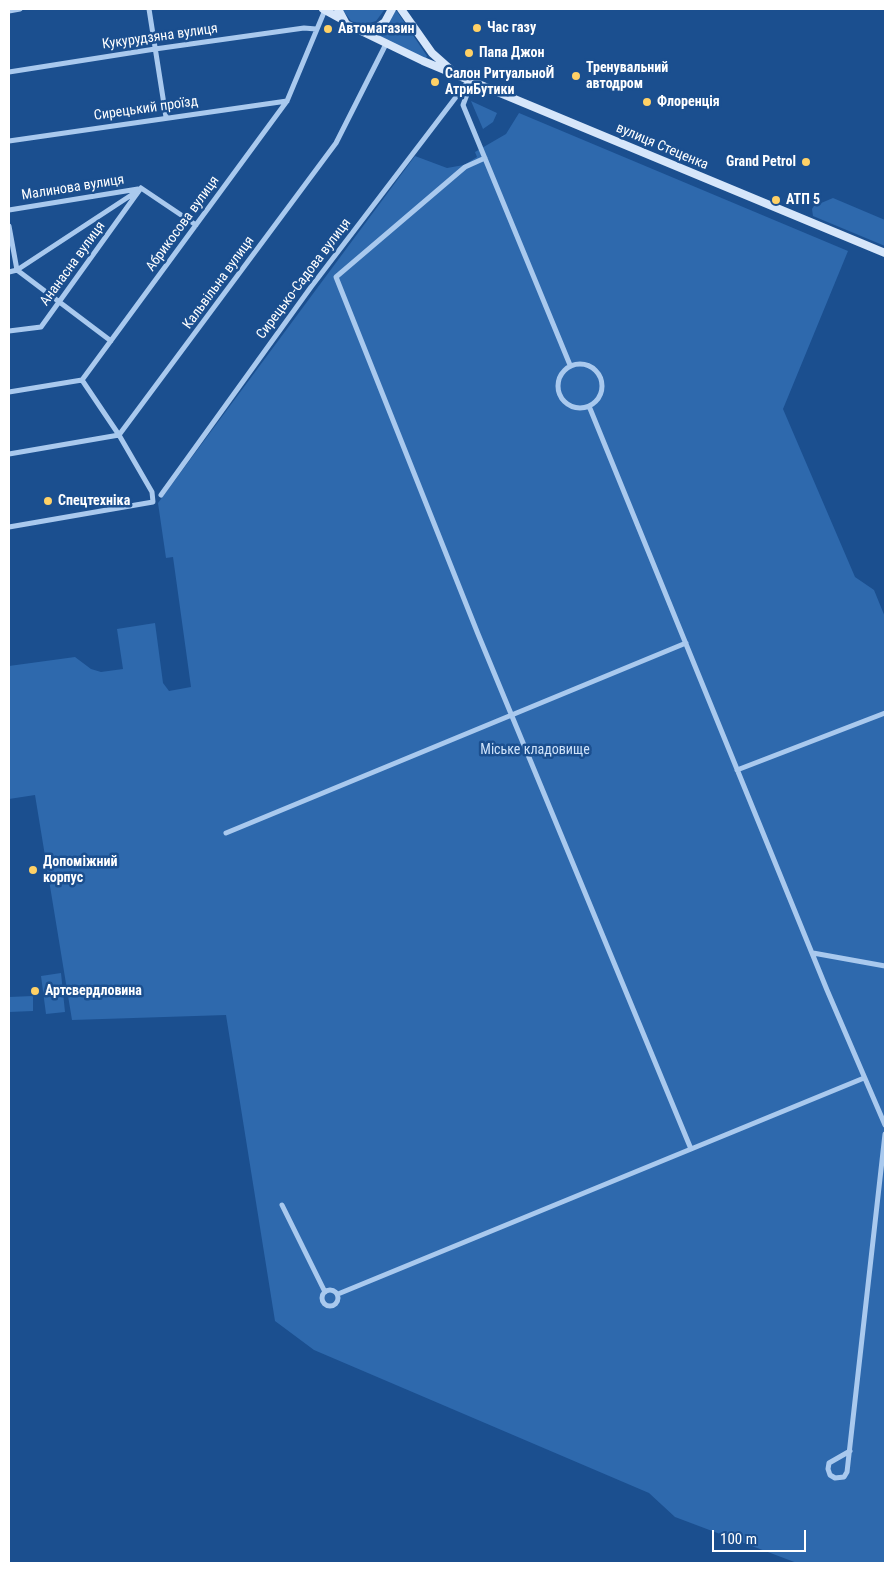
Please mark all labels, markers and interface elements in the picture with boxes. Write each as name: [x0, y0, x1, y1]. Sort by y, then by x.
place label: Час газу: [487, 20, 536, 36]
street label: Кукурудзяна вулиця: [101, 21, 219, 53]
place label: Автомагазин: [338, 21, 414, 37]
marker: Час газу: [471, 22, 483, 34]
marker: Автомагазин: [322, 23, 334, 35]
place label: Папа Джон: [479, 45, 544, 61]
marker: Папа Джон: [463, 47, 475, 59]
place label: Тренувальний автодром: [586, 60, 668, 92]
place label: Салон РитуальноЙ АтриБутики: [445, 66, 554, 98]
marker: Тренувальний автодром: [570, 70, 582, 82]
marker: Салон РитуальноЙ АтриБутики: [429, 76, 441, 88]
street label: Сирецький проїзд: [93, 93, 199, 125]
place label: Флоренція: [657, 94, 720, 110]
marker: Флоренція: [641, 96, 653, 108]
street label: вулиця Стеценка: [613, 120, 711, 174]
place label: Grand Petrol: [726, 154, 796, 170]
marker: Grand Petrol: [800, 156, 812, 168]
street label: Малинова вулиця: [21, 172, 125, 204]
street label: Абрикосова вулиця: [143, 173, 223, 275]
place label: АТП 5: [786, 192, 820, 208]
marker: АТП 5: [770, 194, 782, 206]
street label: Сирецько-Садова вулиця: [253, 215, 355, 343]
street label: Ананасна вулиця: [37, 219, 109, 309]
street label: Кальвільна вулиця: [180, 233, 258, 333]
place label: Спецтехніка: [58, 493, 130, 509]
marker: Спецтехніка: [42, 495, 54, 507]
park label: Міське кладовище: [480, 742, 590, 758]
place label: Допоміжний корпус: [43, 854, 117, 886]
marker: Допоміжний корпус: [27, 864, 39, 876]
place label: Артсвердловина: [45, 983, 142, 999]
marker: Артсвердловина: [29, 985, 41, 997]
scale bar: [714, 1520, 808, 1552]
text: 100 m: [720, 1530, 757, 1548]

